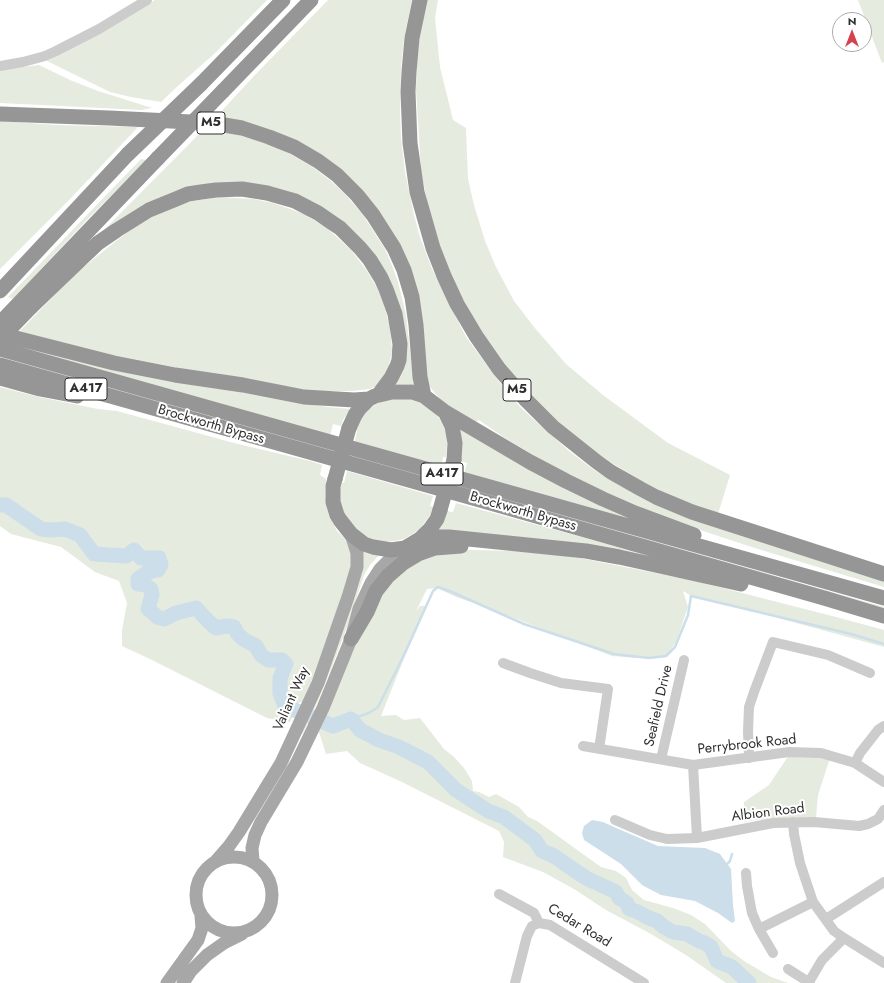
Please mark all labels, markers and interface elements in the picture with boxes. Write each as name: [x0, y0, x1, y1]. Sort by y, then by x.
north arrow: [832, 12, 872, 52]
text: N: [848, 13, 856, 29]
road number: M5: [197, 112, 225, 134]
road number: A417: [65, 378, 107, 400]
road number: M5: [503, 379, 531, 401]
street label: Brockworth Bypass: [156, 402, 266, 448]
road number: A417: [421, 463, 463, 485]
street label: Brockworth Bypass: [468, 489, 578, 535]
street label: Valiant Way: [270, 664, 314, 734]
street label: Seafield Drive: [641, 664, 677, 748]
street label: Perrybrook Road: [697, 731, 797, 759]
street label: Albion Road: [731, 800, 805, 826]
street label: Cedar Road: [544, 901, 614, 951]

